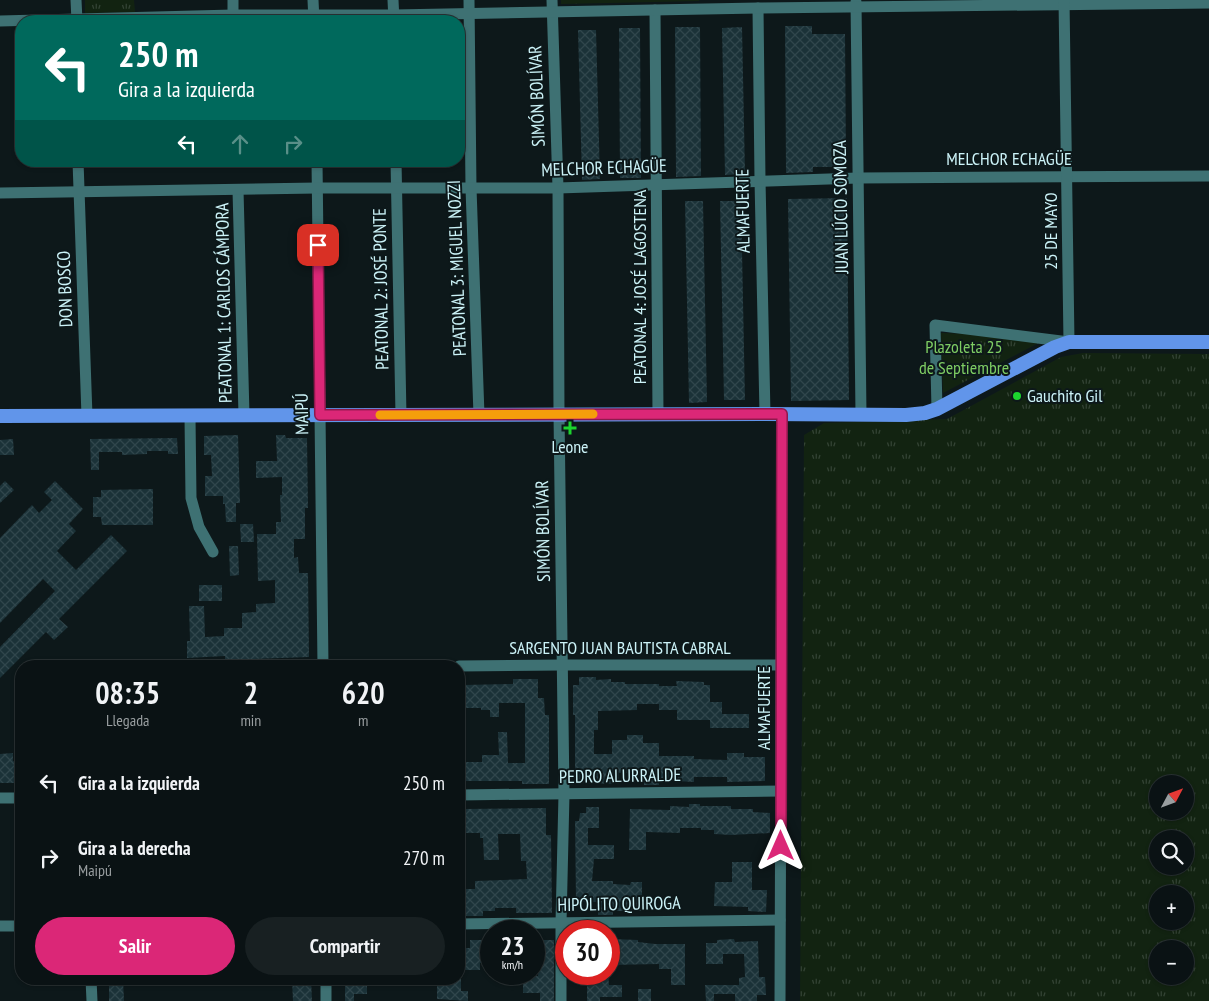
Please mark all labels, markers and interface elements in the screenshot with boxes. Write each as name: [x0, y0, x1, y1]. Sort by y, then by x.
text: 250 m: [118, 31, 199, 77]
icon: left: [35, 35, 100, 100]
street label: SIMÓN BOLÍVAR: [523, 45, 550, 147]
text: Gira a la izquierda: [118, 75, 255, 103]
icon: left: [173, 130, 201, 158]
icon: ahead: [226, 130, 254, 158]
icon: right: [279, 130, 307, 158]
street label: JUAN LÚCIO SOMOZA: [828, 140, 853, 275]
street label: MELCHOR ECHAGÜE: [946, 147, 1072, 170]
street label: MELCHOR ECHAGÜE: [541, 154, 667, 181]
street label: ALMAFUERTE: [730, 169, 755, 253]
street label: PEATONAL 3: MIGUEL NOZZI: [442, 180, 471, 357]
street label: PEATONAL 4: JOSÉ LAGOSTENA: [628, 189, 651, 384]
street label: 25 DE MAYO: [1039, 192, 1062, 270]
street label: PEATONAL 1: CARLOS CÁMPORA: [210, 202, 237, 403]
street label: PEATONAL 2: JOSÉ PONTE: [368, 208, 393, 370]
pin: [297, 224, 339, 266]
icon: arrive: [304, 231, 332, 259]
street label: DON BOSCO: [52, 250, 77, 328]
park label: Plazoleta 25 de Septiembre: [919, 335, 1009, 379]
place label: Gauchito Gil: [1027, 384, 1103, 407]
marker: Gauchito Gil: [1011, 390, 1023, 402]
street label: MAIPÚ: [290, 393, 313, 435]
marker: Leone: [564, 422, 576, 434]
place label: Leone: [551, 435, 589, 458]
street label: SIMÓN BOLÍVAR: [530, 480, 555, 582]
street label: SARGENTO JUAN BAUTISTA CABRAL: [509, 636, 731, 659]
street label: ALMAFUERTE: [752, 666, 775, 750]
text: 08:35: [95, 673, 160, 712]
text: 2: [244, 673, 258, 712]
text: 620: [342, 673, 385, 712]
text: Llegada: [106, 710, 149, 730]
text: min: [240, 710, 261, 730]
text: m: [358, 710, 368, 730]
street label: PEDRO ALURRALDE: [559, 763, 681, 788]
icon: left: [35, 769, 63, 797]
text: Gira a la izquierda: [78, 771, 200, 795]
text: 250 m: [403, 771, 445, 795]
north arrow: [1149, 775, 1194, 820]
map controls: [1149, 775, 1194, 985]
position arrow: [754, 819, 806, 871]
button: search: [1149, 830, 1194, 875]
text: Gira a la derecha: [78, 836, 191, 860]
icon: right: [35, 844, 63, 872]
text: 270 m: [403, 846, 445, 870]
text: Maipú: [78, 860, 112, 880]
button: +: [1149, 885, 1194, 930]
street label: HIPÓLITO QUIROGA: [557, 891, 681, 916]
button: Salir: [35, 917, 235, 975]
button: Compartir: [245, 917, 445, 975]
speed limit sign: 30: [555, 920, 620, 985]
text: 23: [501, 930, 524, 962]
button: −: [1149, 940, 1194, 985]
text: km/h: [502, 957, 523, 972]

